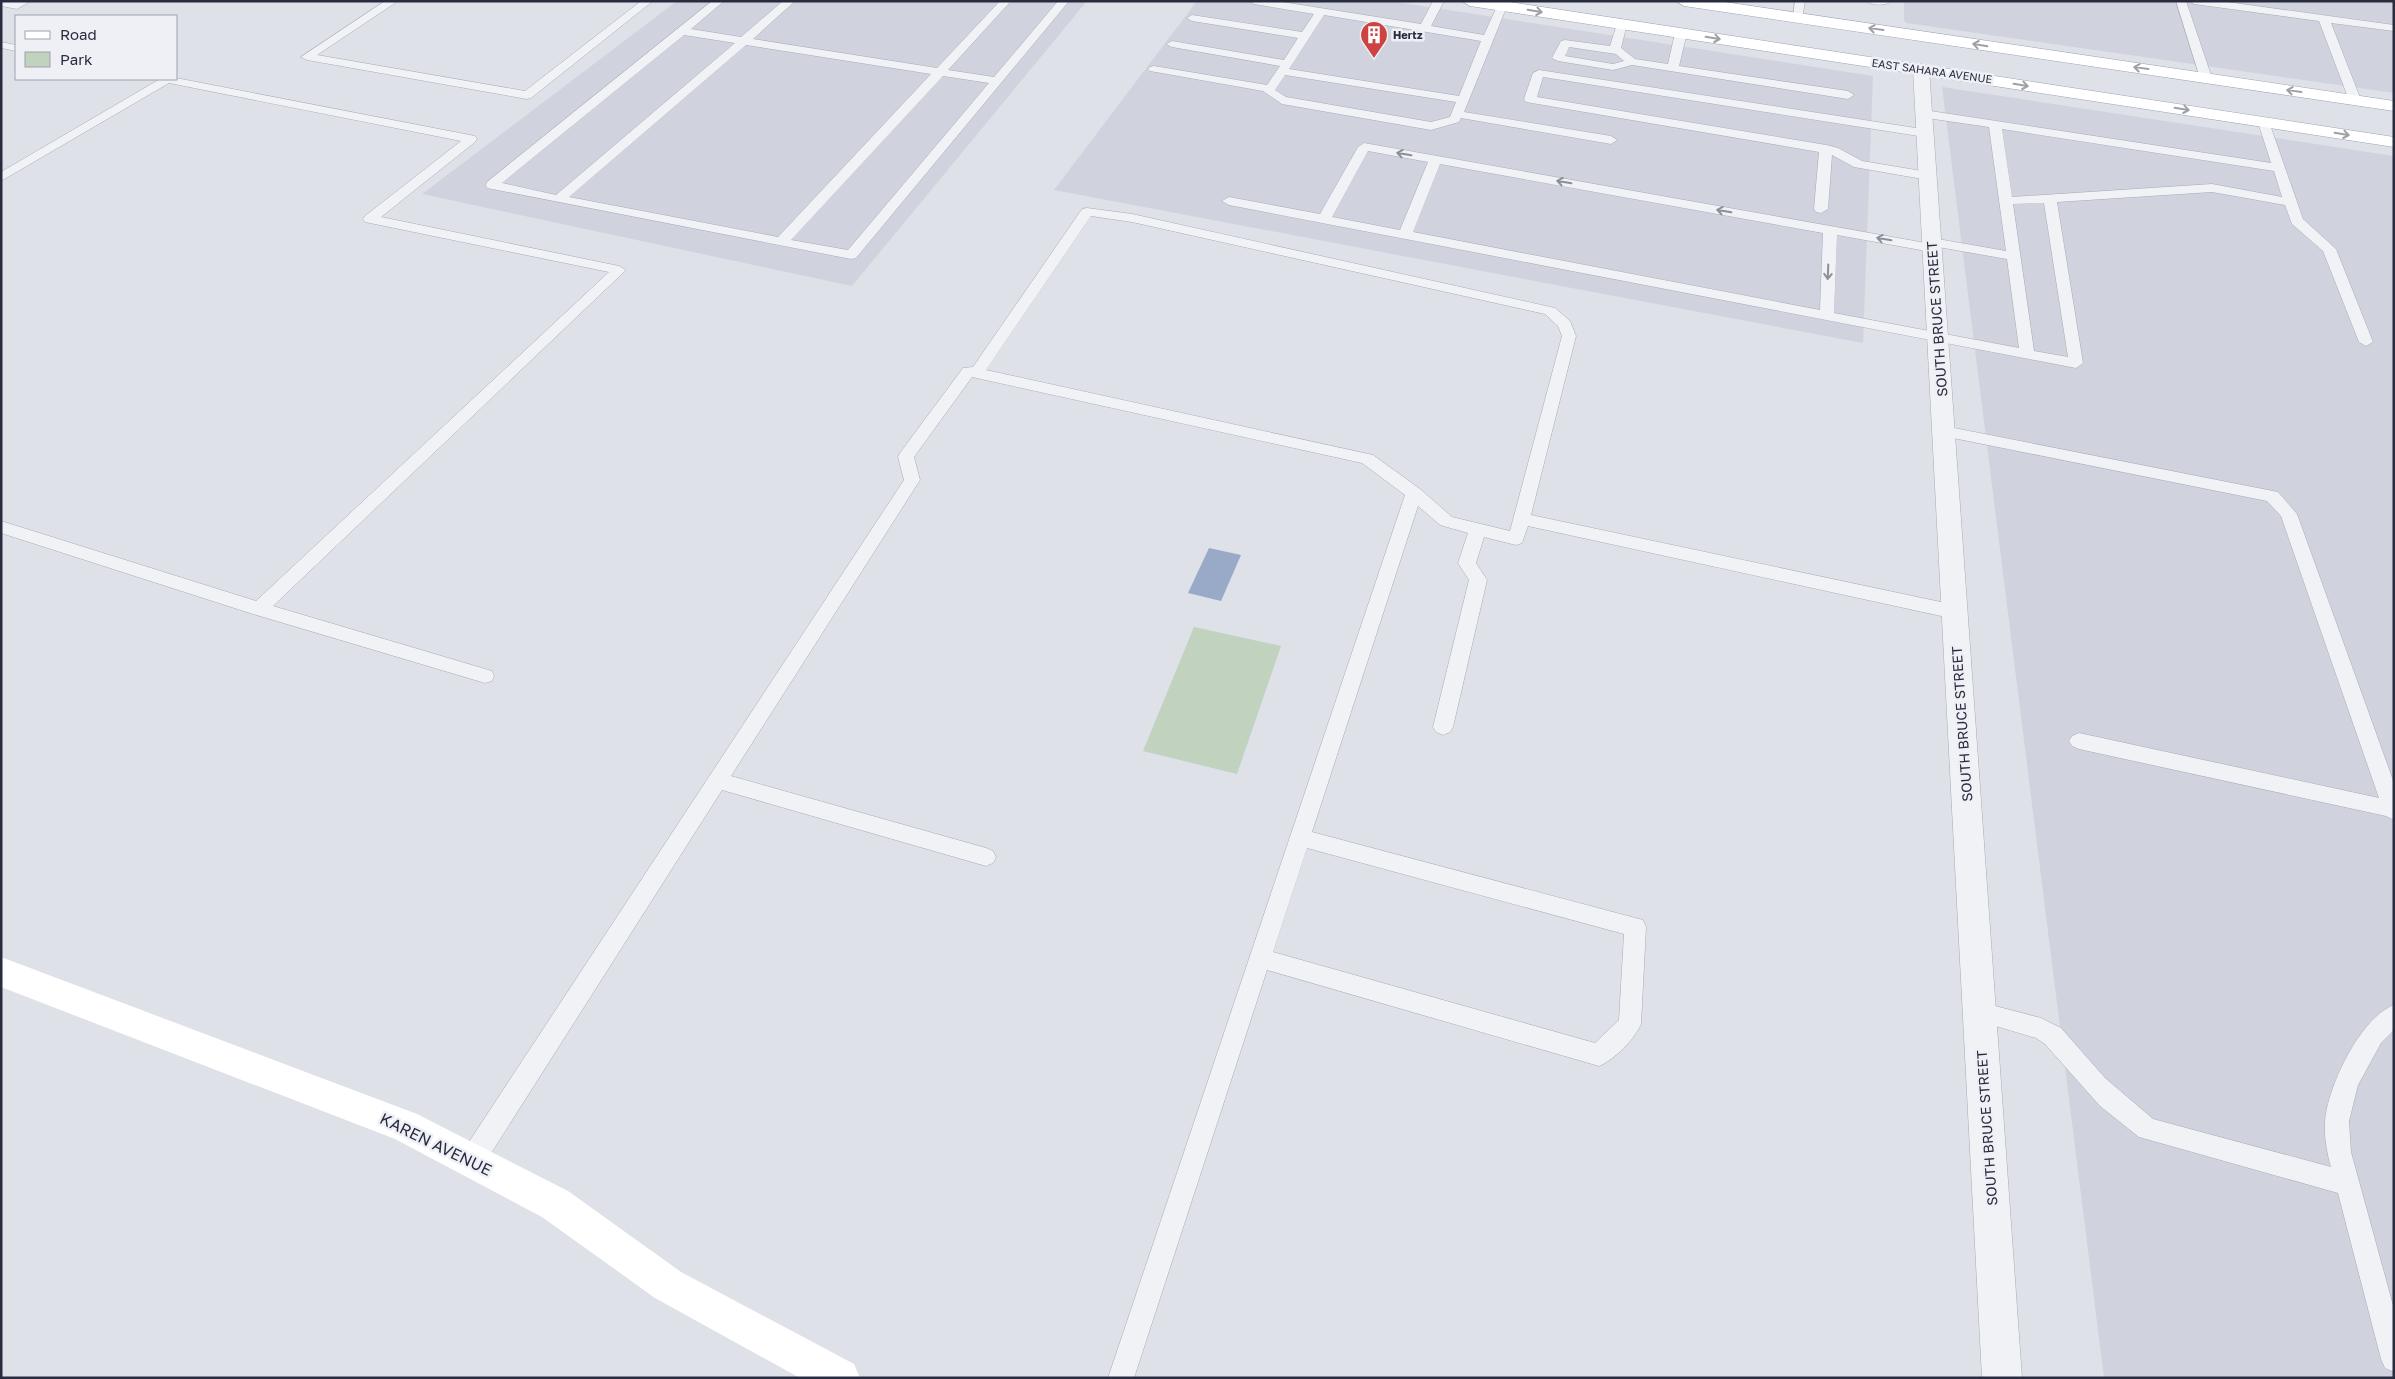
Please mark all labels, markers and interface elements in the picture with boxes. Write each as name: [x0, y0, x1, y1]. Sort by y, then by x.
one-way arrow: [1527, 7, 1543, 17]
legend: [15, 15, 178, 80]
building icon: Hertz: [1359, 20, 1389, 59]
one-way arrow: [1869, 24, 1885, 34]
text: Road: [60, 25, 97, 43]
place label: Hertz: [1393, 28, 1423, 41]
one-way arrow: [1705, 34, 1721, 44]
one-way arrow: [1972, 39, 1988, 49]
text: Park: [60, 50, 93, 68]
street label: EAST SAHARA AVENUE: [1871, 56, 1993, 85]
one-way arrow: [2133, 63, 2149, 73]
one-way arrow: [2013, 80, 2029, 90]
one-way arrow: [2286, 86, 2302, 96]
one-way arrow: [2173, 104, 2189, 114]
one-way arrow: [2334, 129, 2350, 139]
one-way arrow: [1397, 148, 1413, 158]
one-way arrow: [1557, 177, 1573, 187]
one-way arrow: [1717, 205, 1733, 215]
one-way arrow: [1877, 234, 1893, 244]
street label: SOUTH BRUCE STREET: [1923, 240, 1950, 397]
one-way arrow: [1824, 264, 1833, 280]
street label: SOUTH BRUCE STREET: [1948, 645, 1975, 802]
street label: SOUTH BRUCE STREET: [1973, 1049, 2000, 1206]
street label: KAREN AVENUE: [377, 1108, 495, 1180]

